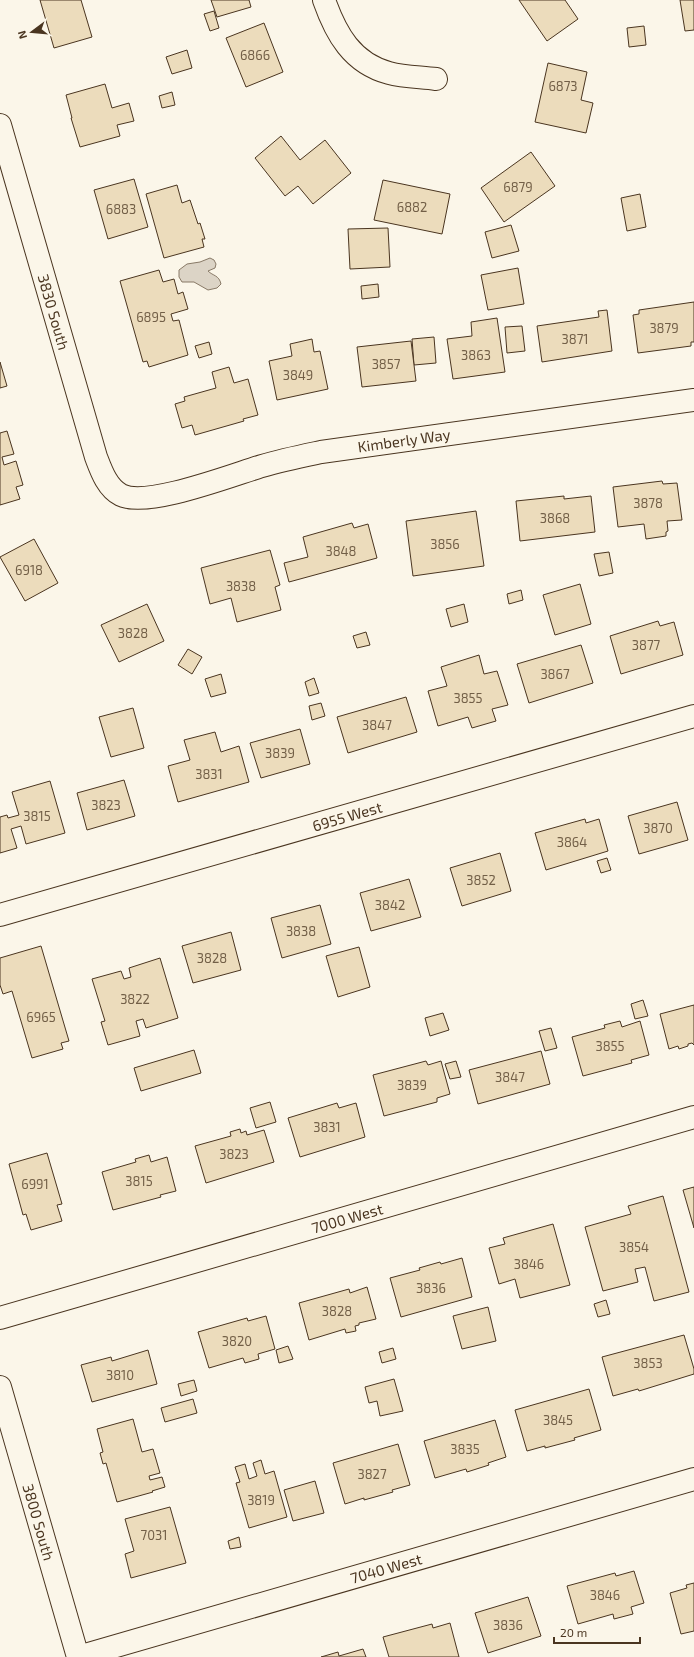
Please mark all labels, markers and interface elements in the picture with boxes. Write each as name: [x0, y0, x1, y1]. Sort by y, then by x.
north arrow: [12, 12, 52, 52]
text: N: [15, 29, 29, 41]
house number: 6866: [240, 47, 270, 63]
house number: 6873: [548, 78, 578, 94]
house number: 6879: [503, 179, 533, 195]
house number: 6882: [397, 199, 427, 215]
house number: 6883: [106, 201, 136, 217]
street label: 3830 South: [35, 272, 73, 352]
house number: 6895: [136, 309, 166, 325]
house number: 3879: [649, 320, 679, 336]
house number: 3871: [562, 331, 588, 347]
house number: 3863: [461, 347, 491, 363]
house number: 3857: [372, 356, 401, 372]
house number: 3849: [283, 367, 313, 383]
street label: Kimberly Way: [356, 425, 452, 455]
house number: 3878: [633, 495, 663, 511]
house number: 3868: [540, 510, 570, 526]
house number: 3856: [430, 536, 460, 552]
house number: 3848: [325, 543, 357, 559]
house number: 6918: [15, 562, 43, 578]
house number: 3838: [226, 578, 256, 594]
house number: 3828: [118, 625, 148, 641]
house number: 3877: [632, 637, 661, 653]
house number: 3867: [540, 666, 570, 682]
house number: 3855: [453, 690, 483, 706]
house number: 3847: [362, 717, 392, 733]
house number: 3839: [265, 745, 295, 761]
house number: 3831: [195, 766, 223, 782]
house number: 3823: [91, 797, 121, 813]
street label: 6955 West: [310, 797, 384, 835]
house number: 3815: [23, 808, 51, 824]
house number: 3870: [643, 820, 673, 836]
house number: 3864: [557, 834, 587, 850]
house number: 3852: [466, 872, 496, 888]
house number: 3842: [375, 897, 405, 913]
house number: 3838: [286, 923, 316, 939]
house number: 3828: [197, 950, 227, 966]
house number: 3822: [120, 991, 150, 1007]
house number: 6965: [26, 1009, 56, 1025]
house number: 3855: [595, 1038, 625, 1054]
house number: 3847: [495, 1069, 525, 1085]
house number: 3839: [397, 1077, 427, 1093]
house number: 3831: [313, 1119, 341, 1135]
house number: 3823: [219, 1146, 249, 1162]
house number: 3815: [125, 1173, 153, 1189]
house number: 6991: [21, 1176, 49, 1192]
street label: 7000 West: [309, 1199, 385, 1237]
house number: 3854: [619, 1239, 649, 1255]
house number: 3846: [514, 1256, 544, 1272]
house number: 3836: [416, 1280, 446, 1296]
house number: 3828: [322, 1303, 352, 1319]
house number: 3820: [222, 1333, 252, 1349]
house number: 3853: [633, 1355, 663, 1371]
house number: 3810: [106, 1367, 134, 1383]
house number: 3845: [543, 1412, 573, 1428]
house number: 3835: [450, 1441, 480, 1457]
house number: 3827: [357, 1466, 387, 1482]
street label: 3800 South: [19, 1482, 59, 1562]
house number: 3819: [247, 1492, 275, 1508]
house number: 7031: [141, 1527, 167, 1543]
street label: 7040 West: [348, 1549, 424, 1587]
house number: 3846: [590, 1587, 620, 1603]
house number: 3836: [493, 1617, 523, 1633]
scale bar: [554, 1619, 640, 1645]
text: 20 m: [560, 1625, 587, 1639]

